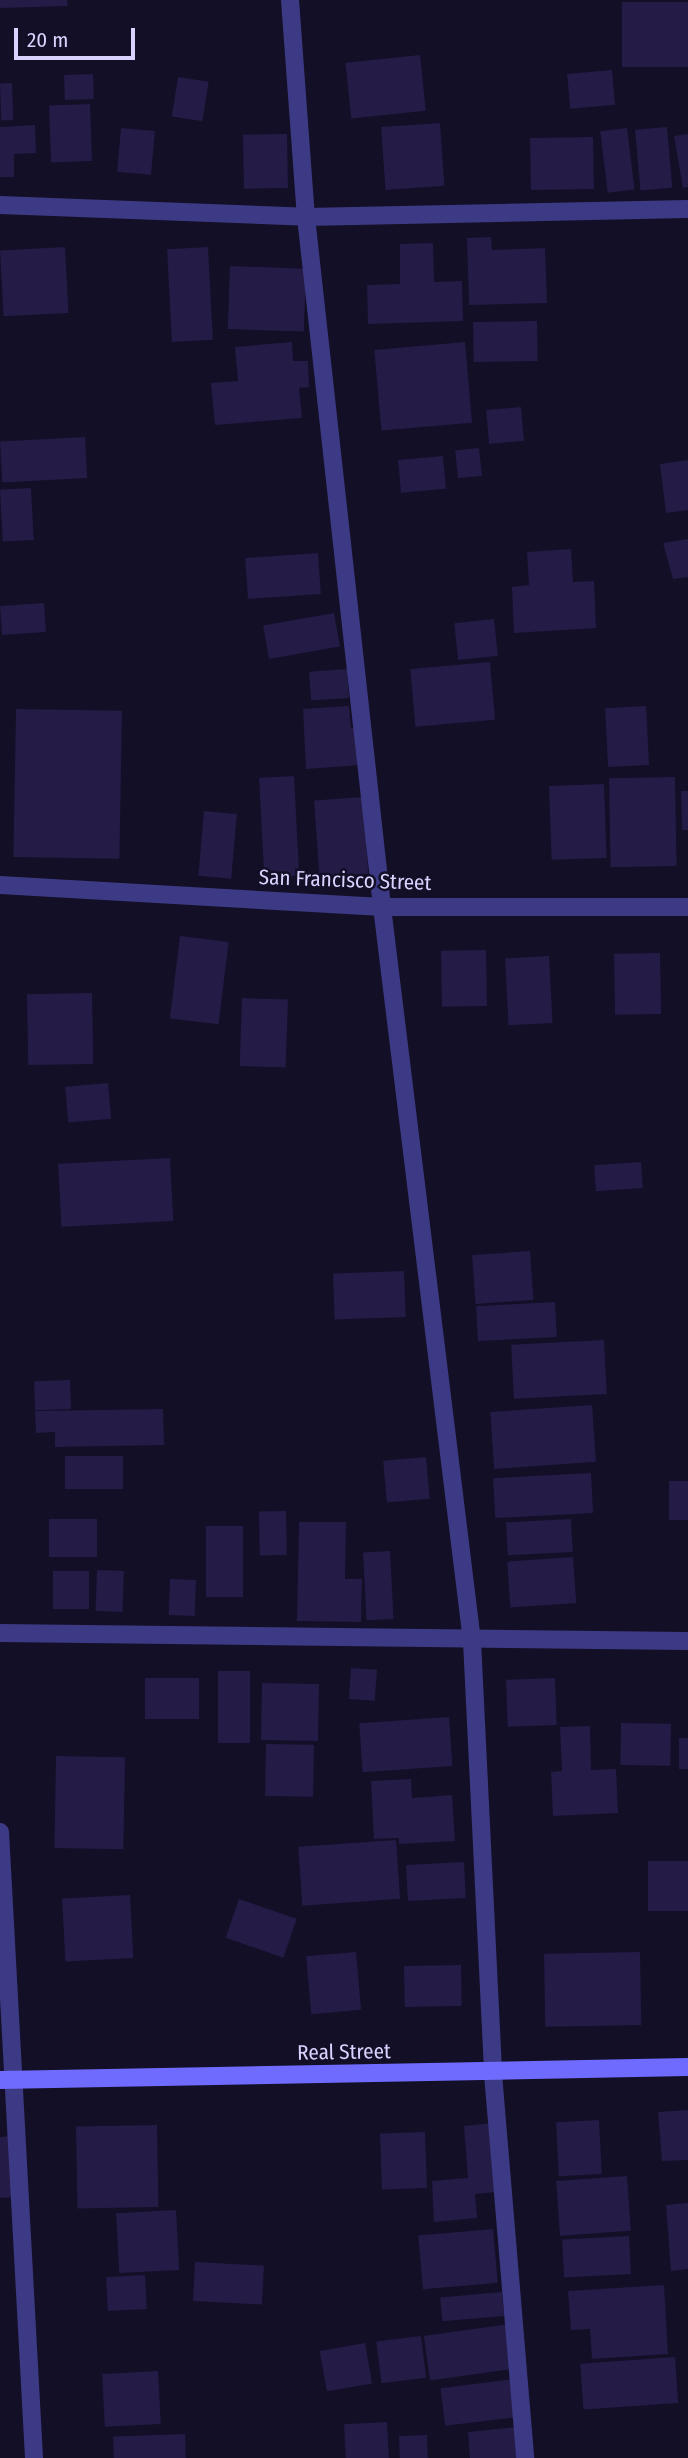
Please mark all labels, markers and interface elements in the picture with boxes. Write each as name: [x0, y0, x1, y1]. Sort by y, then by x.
scale bar: [18, 14, 138, 58]
text: 20 m: [27, 27, 68, 53]
street label: San Francisco Street: [258, 864, 432, 896]
street label: Real Street: [297, 2039, 391, 2065]

